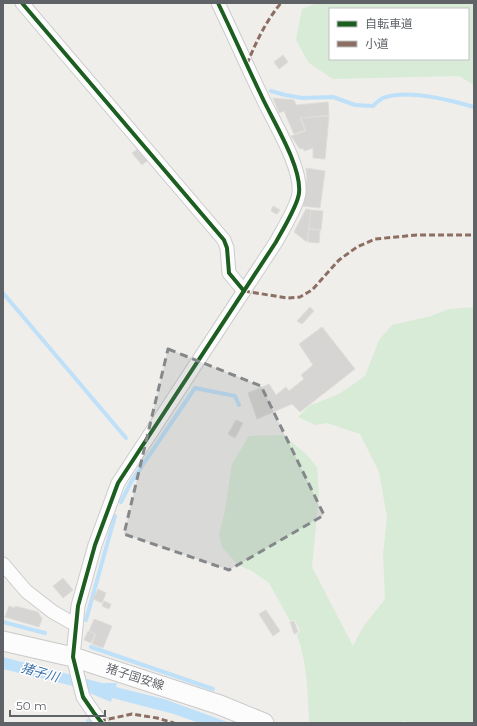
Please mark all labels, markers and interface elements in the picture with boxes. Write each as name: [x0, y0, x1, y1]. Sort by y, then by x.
legend: [329, 8, 469, 60]
text: 自転車道: [365, 16, 413, 31]
text: 小道: [365, 36, 389, 51]
water label: 猪子川: [19, 659, 63, 686]
street label: 猪子国安線: [104, 660, 166, 693]
scale bar: [10, 692, 105, 718]
text: 50 m: [16, 698, 47, 713]

